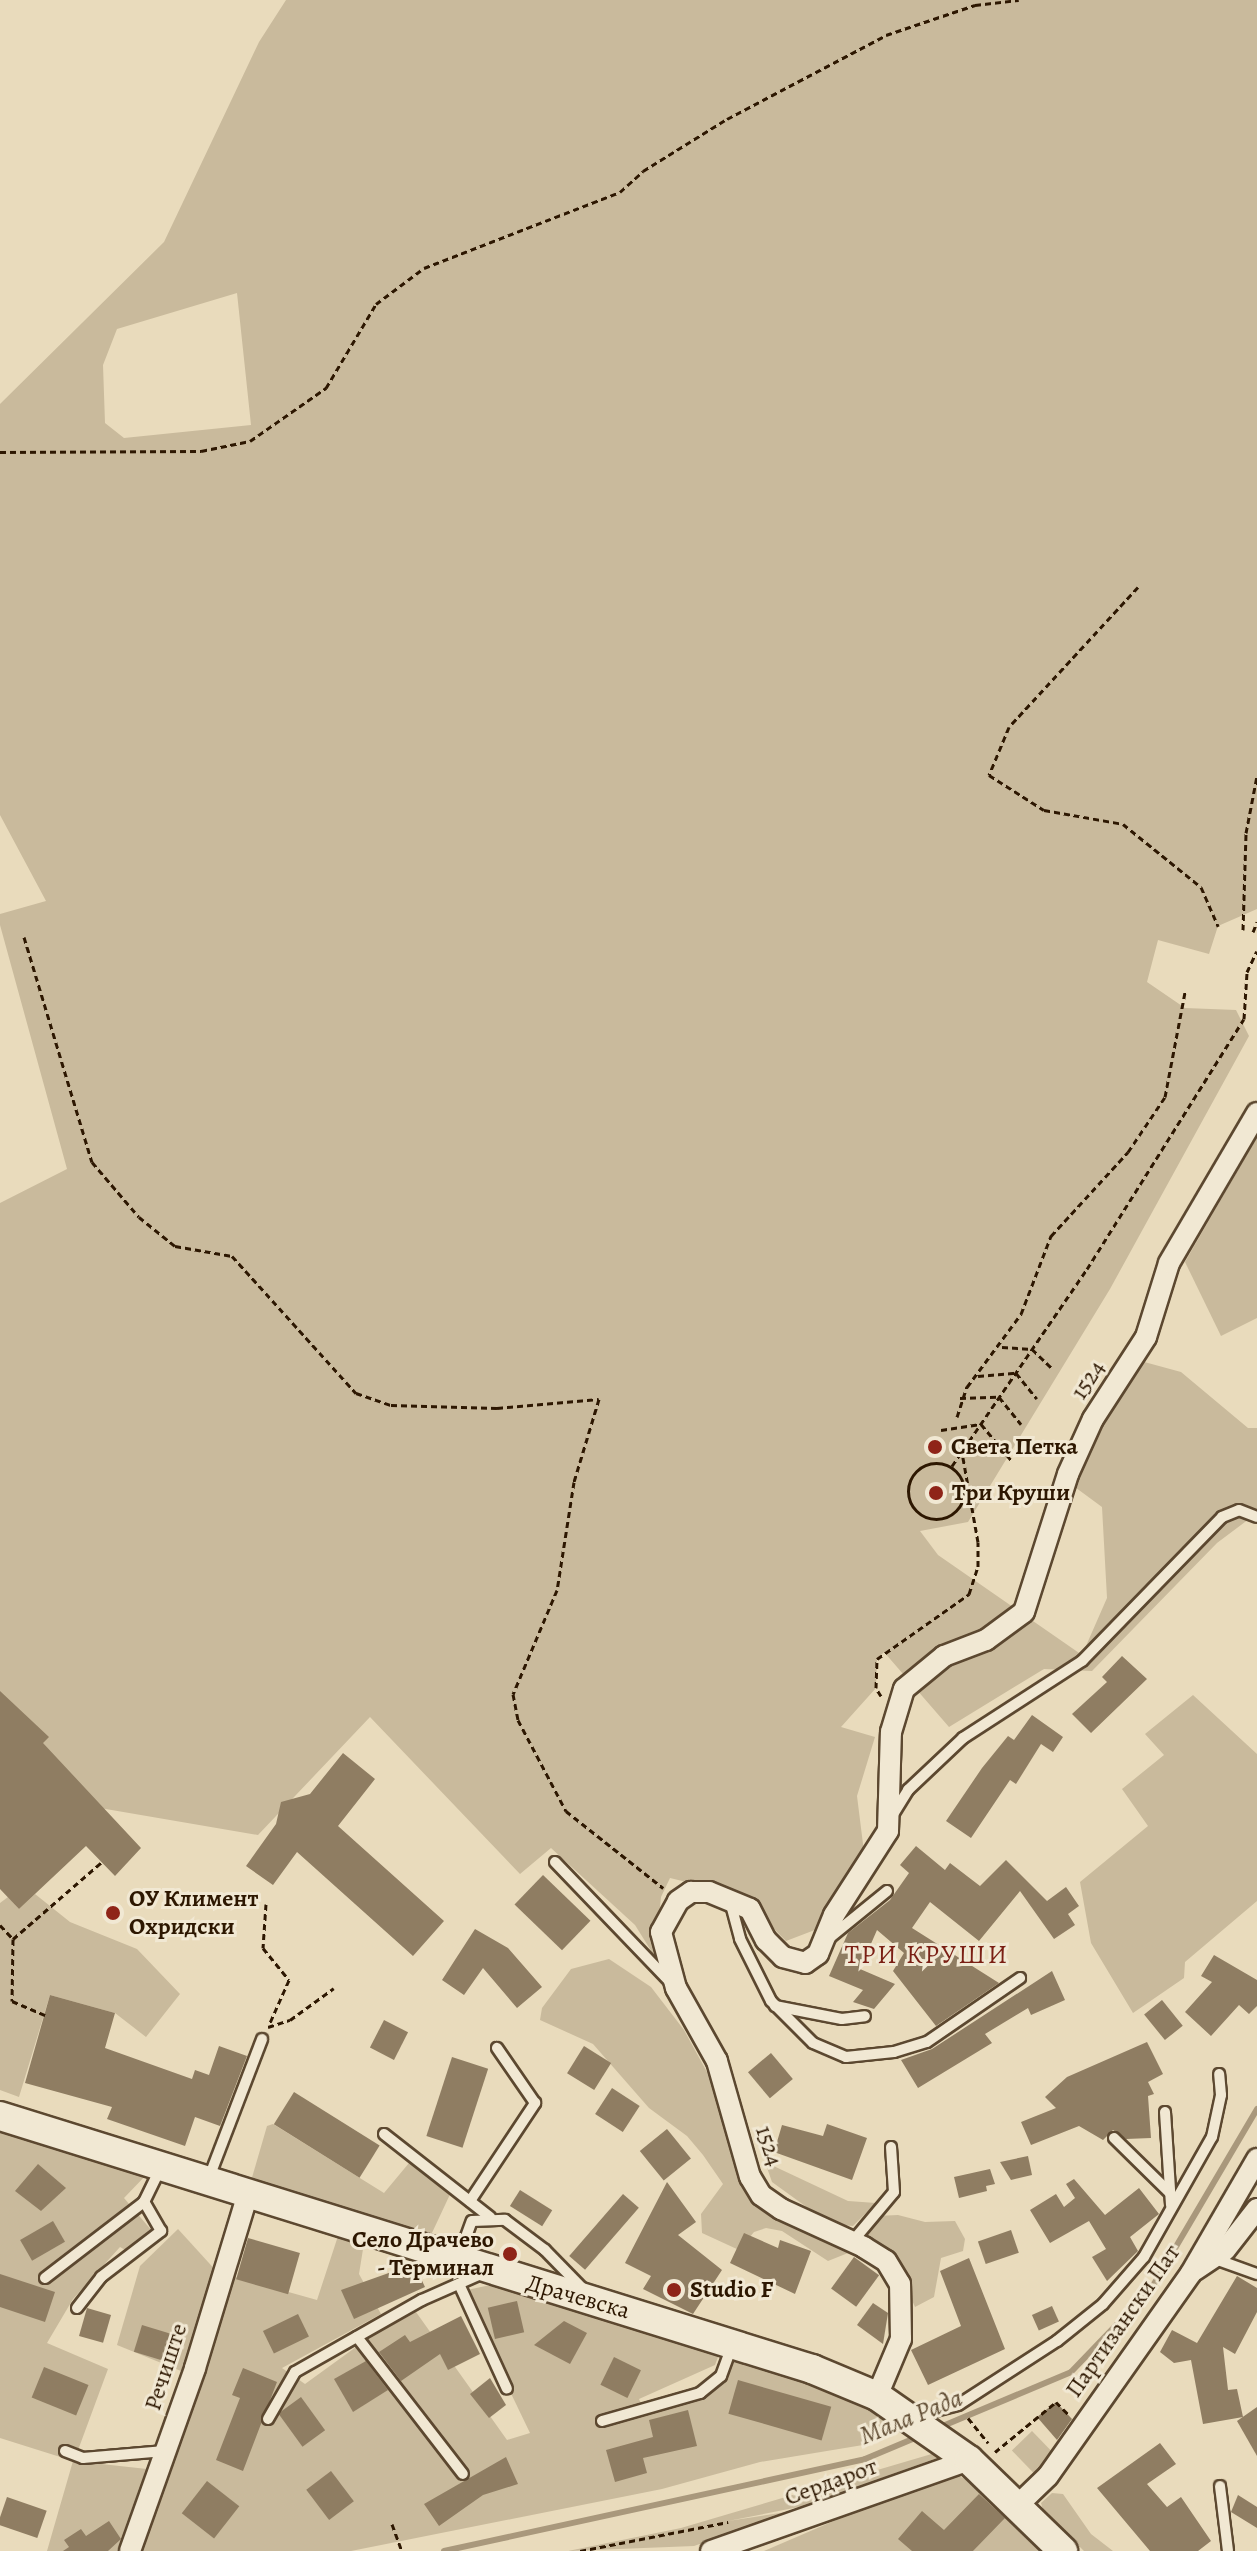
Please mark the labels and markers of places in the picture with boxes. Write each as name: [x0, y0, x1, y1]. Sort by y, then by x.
place label: Света Петка: [951, 1433, 1078, 1461]
marker: Света Петка: [926, 1438, 944, 1456]
place label: Три Круши: [952, 1479, 1070, 1507]
marker: Три Круши: [927, 1484, 945, 1502]
place label: ОУ Климент Охридски: [129, 1885, 258, 1941]
marker: ОУ Климент Охридски: [104, 1904, 122, 1922]
place label: Село Драчево - Терминал: [352, 2226, 494, 2282]
marker: Село Драчево - Терминал: [501, 2245, 519, 2263]
place label: Studio F: [690, 2276, 773, 2304]
marker: Studio F: [665, 2281, 683, 2299]

